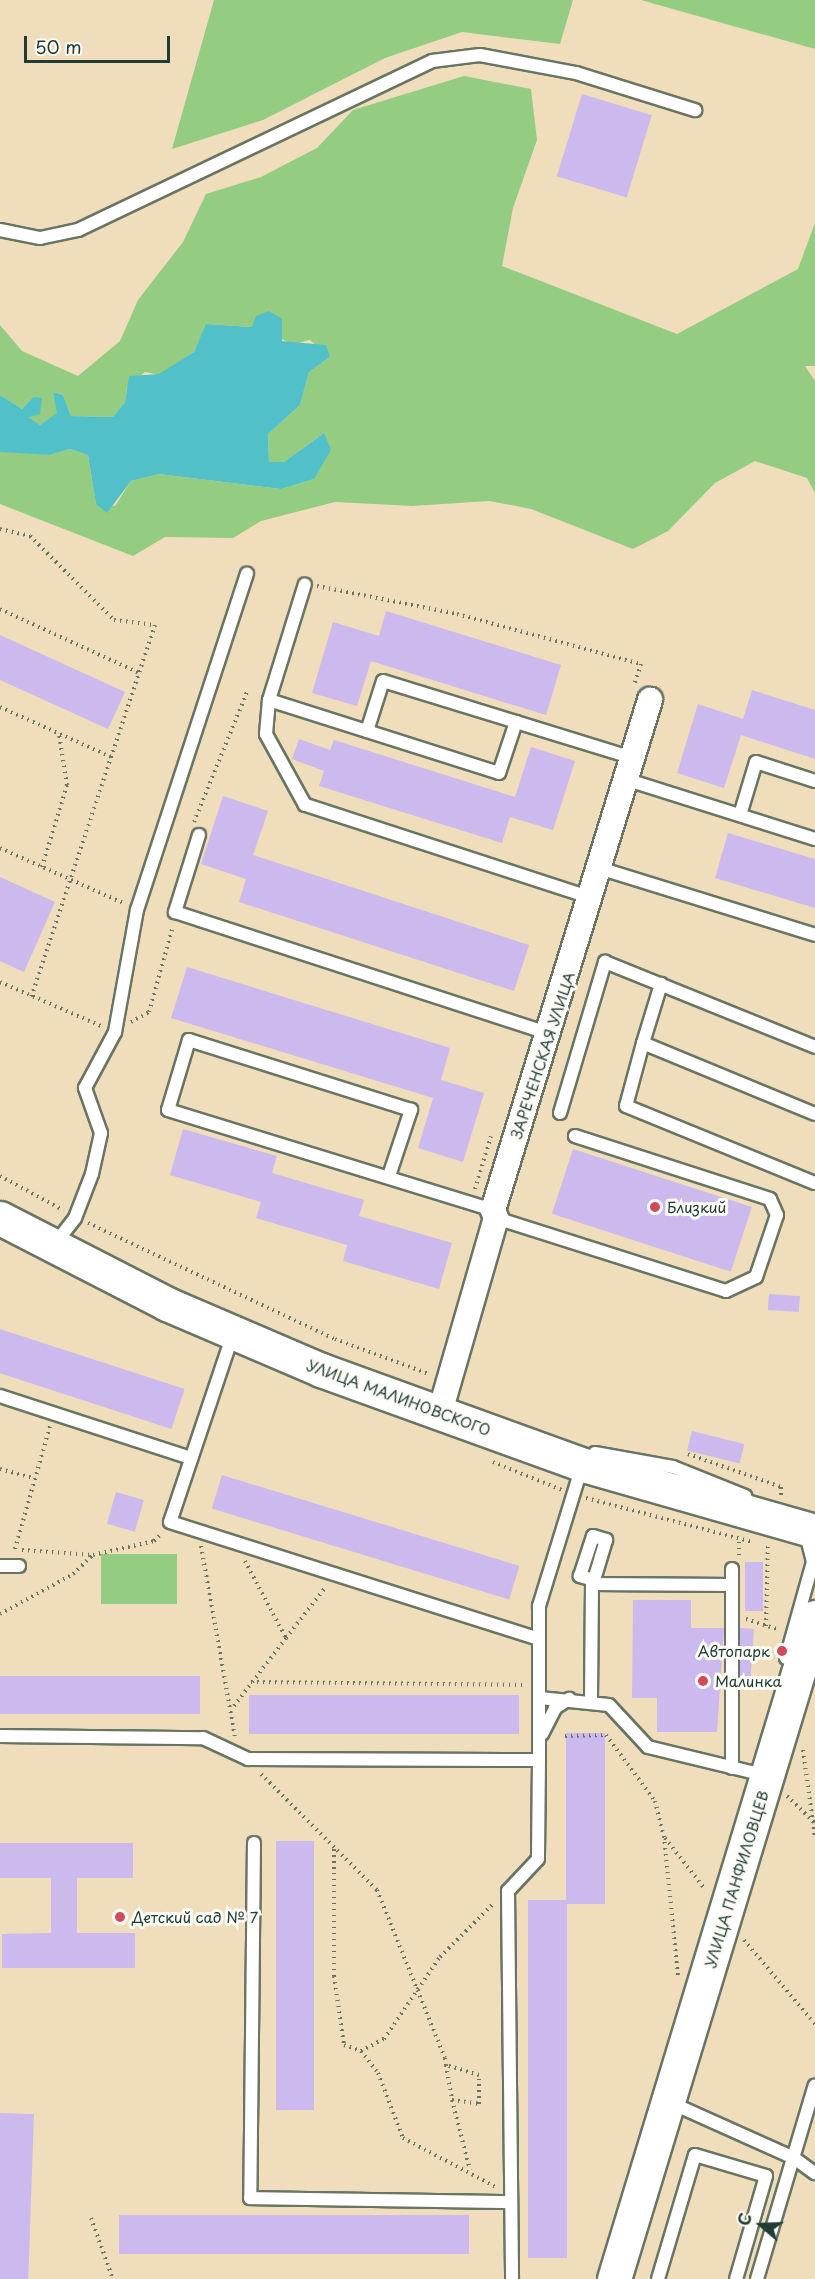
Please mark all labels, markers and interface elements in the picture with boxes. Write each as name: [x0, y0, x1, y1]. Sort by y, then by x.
scale bar: [27, 24, 172, 62]
text: 50 m: [35, 33, 82, 60]
street label: ЗАРЕЧЕНСКАЯ УЛИЦА: [507, 969, 577, 1141]
place label: Близкий: [667, 1198, 726, 1216]
marker: Близкий: [648, 1200, 662, 1214]
street label: УЛИЦА МАЛИНОВСКОГО: [305, 1355, 493, 1439]
place label: Автопарк: [698, 1642, 770, 1660]
marker: Автопарк: [775, 1644, 789, 1658]
place label: Малинка: [715, 1672, 782, 1690]
marker: Малинка: [696, 1674, 710, 1688]
street label: УЛИЦА ПАНФИЛОВЦЕВ: [700, 1788, 772, 1970]
place label: Детский сад № 7: [132, 1908, 259, 1926]
marker: Детский сад № 7: [113, 1910, 127, 1924]
north arrow: [731, 2195, 791, 2255]
text: С: [731, 2210, 757, 2229]

